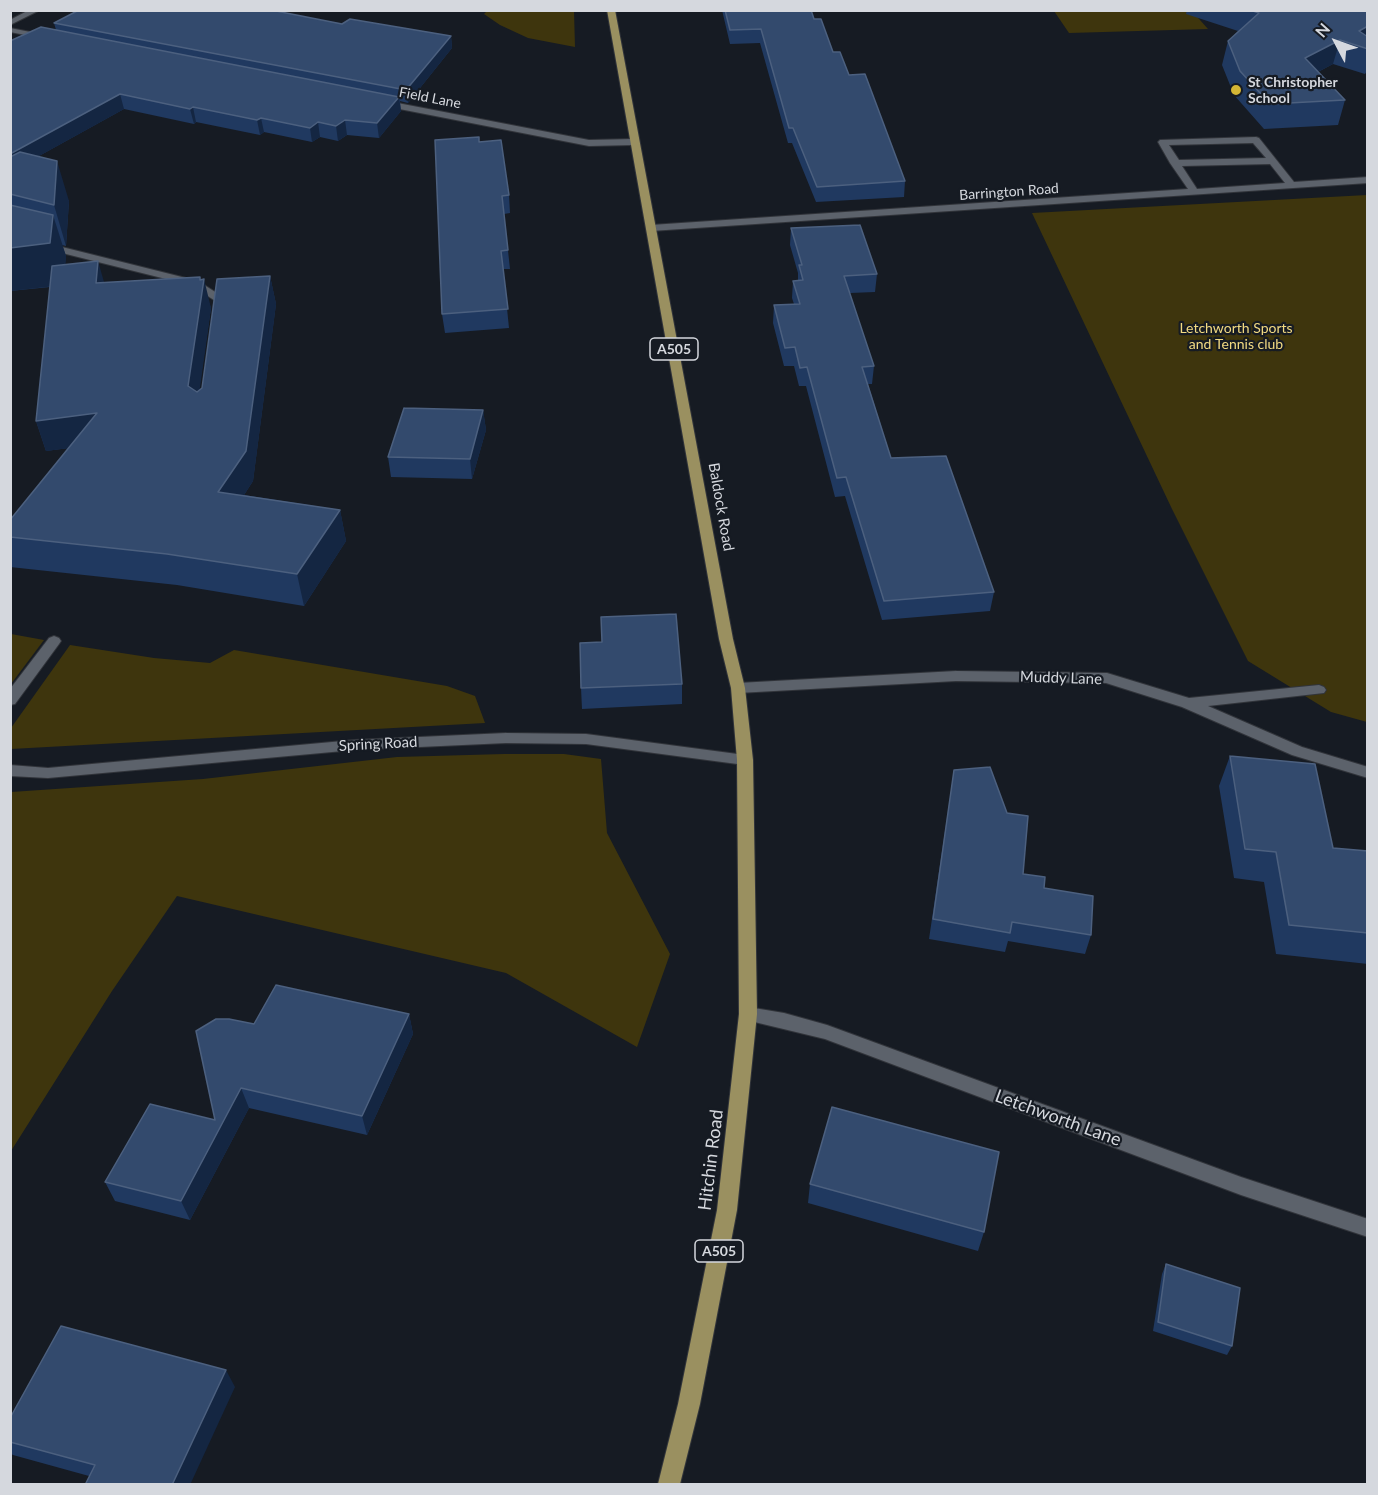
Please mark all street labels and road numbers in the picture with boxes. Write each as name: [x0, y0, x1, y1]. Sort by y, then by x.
street label: Field Lane: [398, 84, 462, 112]
street label: Barrington Road: [959, 180, 1059, 204]
road number: A505: [650, 338, 698, 360]
street label: Baldock Road: [704, 461, 738, 553]
street label: Muddy Lane: [1020, 668, 1102, 688]
street label: Spring Road: [338, 733, 418, 755]
street label: Letchworth Lane: [992, 1085, 1124, 1151]
street label: Hitchin Road: [694, 1108, 728, 1212]
road number: A505: [695, 1240, 743, 1262]

